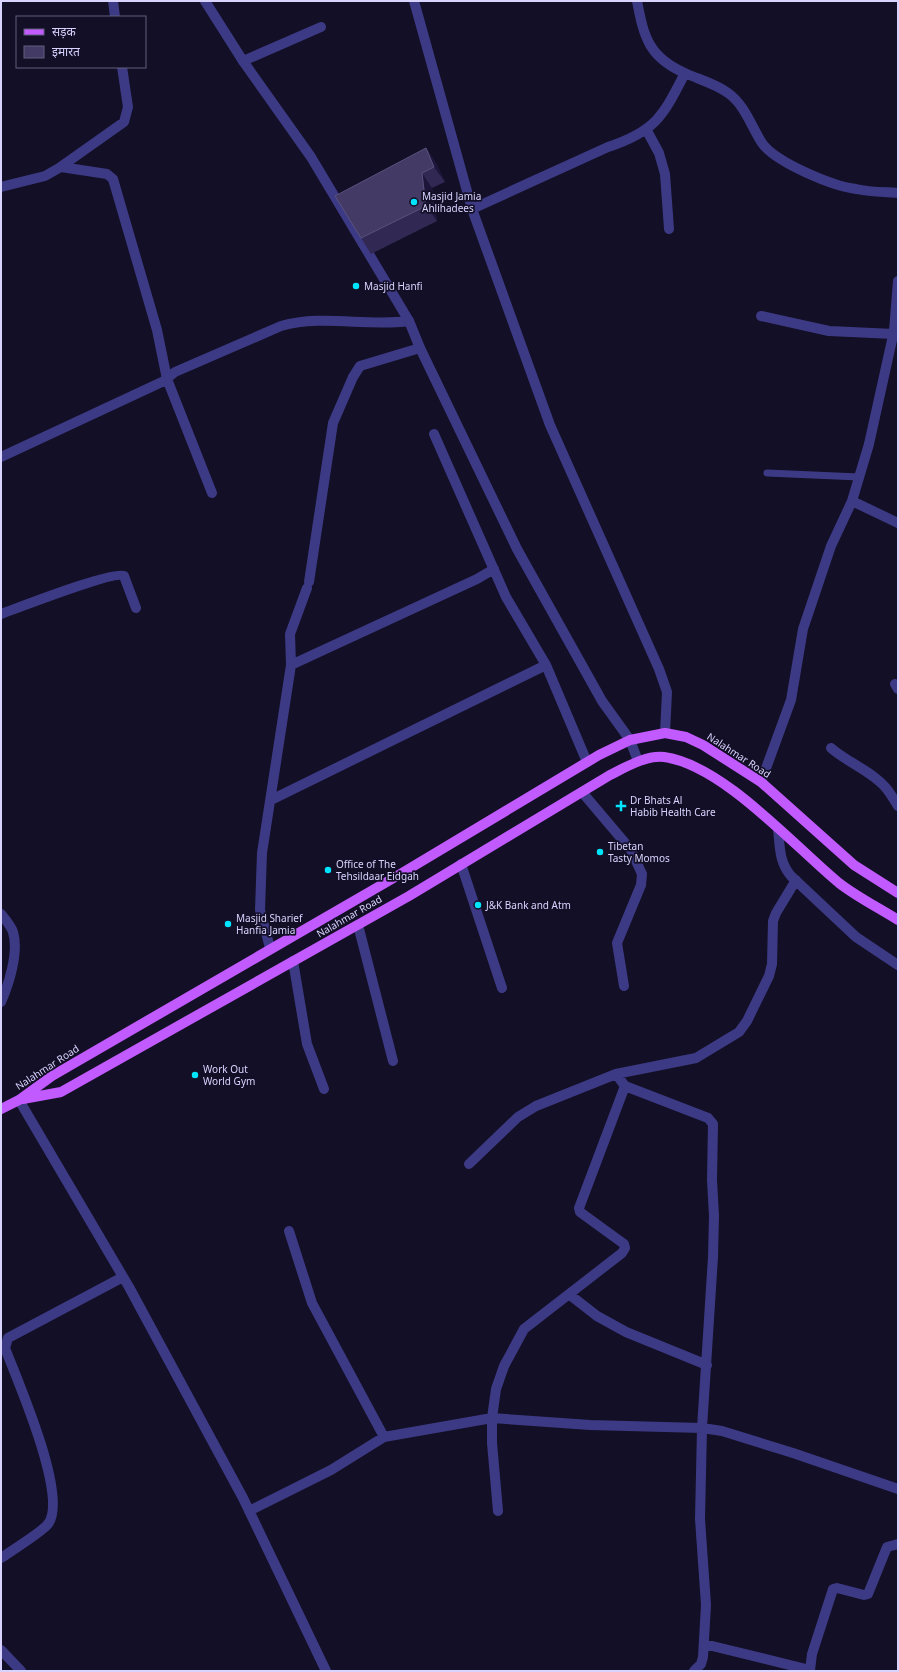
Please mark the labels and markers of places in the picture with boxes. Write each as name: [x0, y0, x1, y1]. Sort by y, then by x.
place label: Masjid Jamia Ahlihadees: [422, 189, 481, 215]
marker: Masjid Jamia Ahlihadees: [409, 197, 419, 207]
place label: Masjid Hanfi: [364, 279, 423, 293]
marker: Masjid Hanfi: [351, 281, 361, 291]
place label: Dr Bhats Al Habib Health Care: [630, 793, 716, 819]
marker: Dr Bhats Al Habib Health Care: [615, 800, 627, 812]
place label: Tibetan Tasty Momos: [608, 839, 670, 865]
marker: Tibetan Tasty Momos: [595, 847, 605, 857]
place label: Office of The Tehsildaar Eidgah: [336, 857, 419, 883]
marker: Office of The Tehsildaar Eidgah: [323, 865, 333, 875]
place label: J&K Bank and Atm: [485, 898, 571, 912]
marker: J&K Bank and Atm: [473, 900, 483, 910]
place label: Masjid Sharief Hanfia Jamia: [236, 911, 303, 937]
marker: Masjid Sharief Hanfia Jamia: [223, 919, 233, 929]
place label: Work Out World Gym: [203, 1062, 255, 1088]
marker: Work Out World Gym: [190, 1070, 200, 1080]

